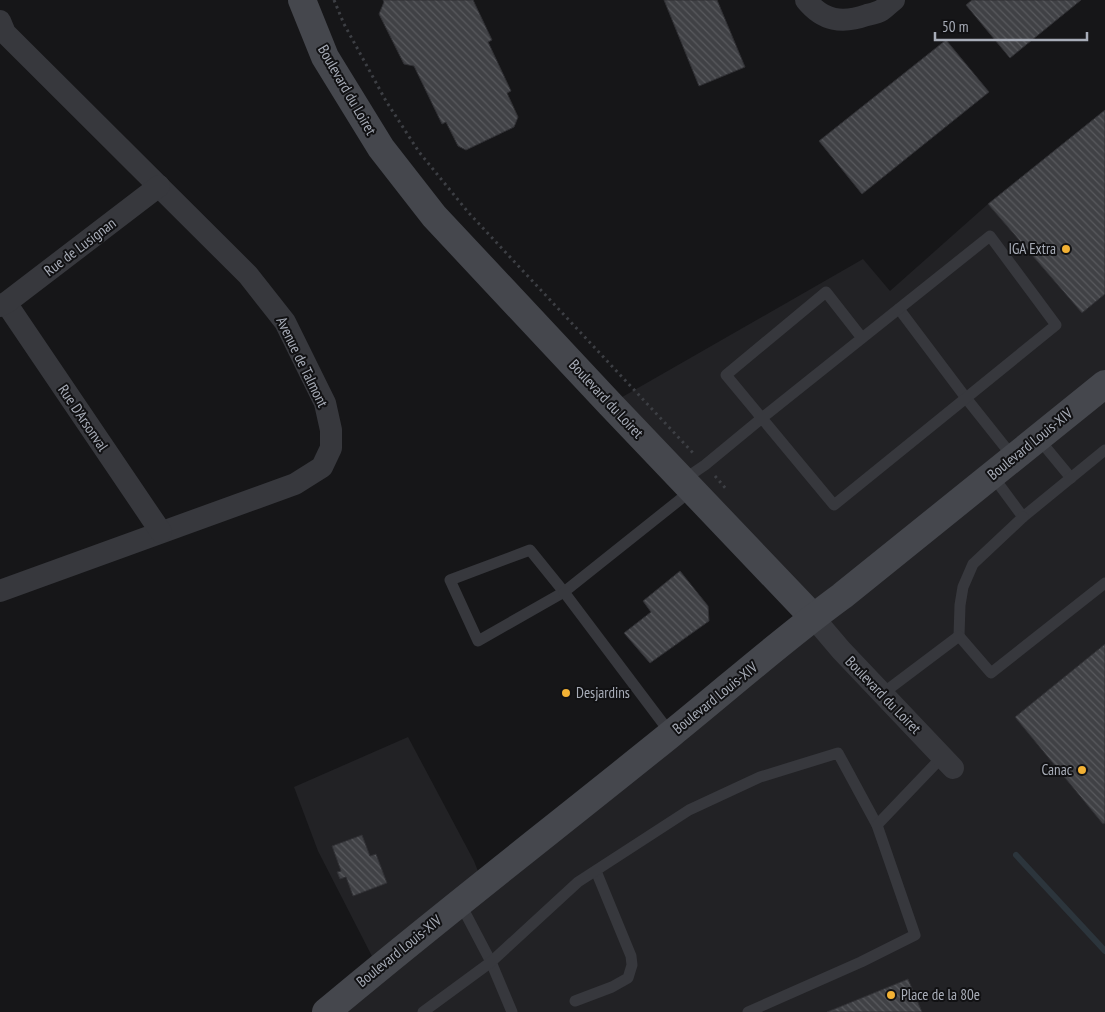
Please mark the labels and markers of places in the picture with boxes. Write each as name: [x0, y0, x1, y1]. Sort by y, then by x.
place label: IGA Extra: [1008, 239, 1056, 258]
marker: IGA Extra: [1060, 243, 1072, 255]
place label: Desjardins: [576, 683, 630, 702]
marker: Desjardins: [560, 687, 572, 699]
place label: Canac: [1041, 760, 1073, 779]
marker: Canac: [1076, 764, 1088, 776]
place label: Place de la 80e: [901, 985, 980, 1004]
marker: Place de la 80e: [885, 989, 897, 1001]

